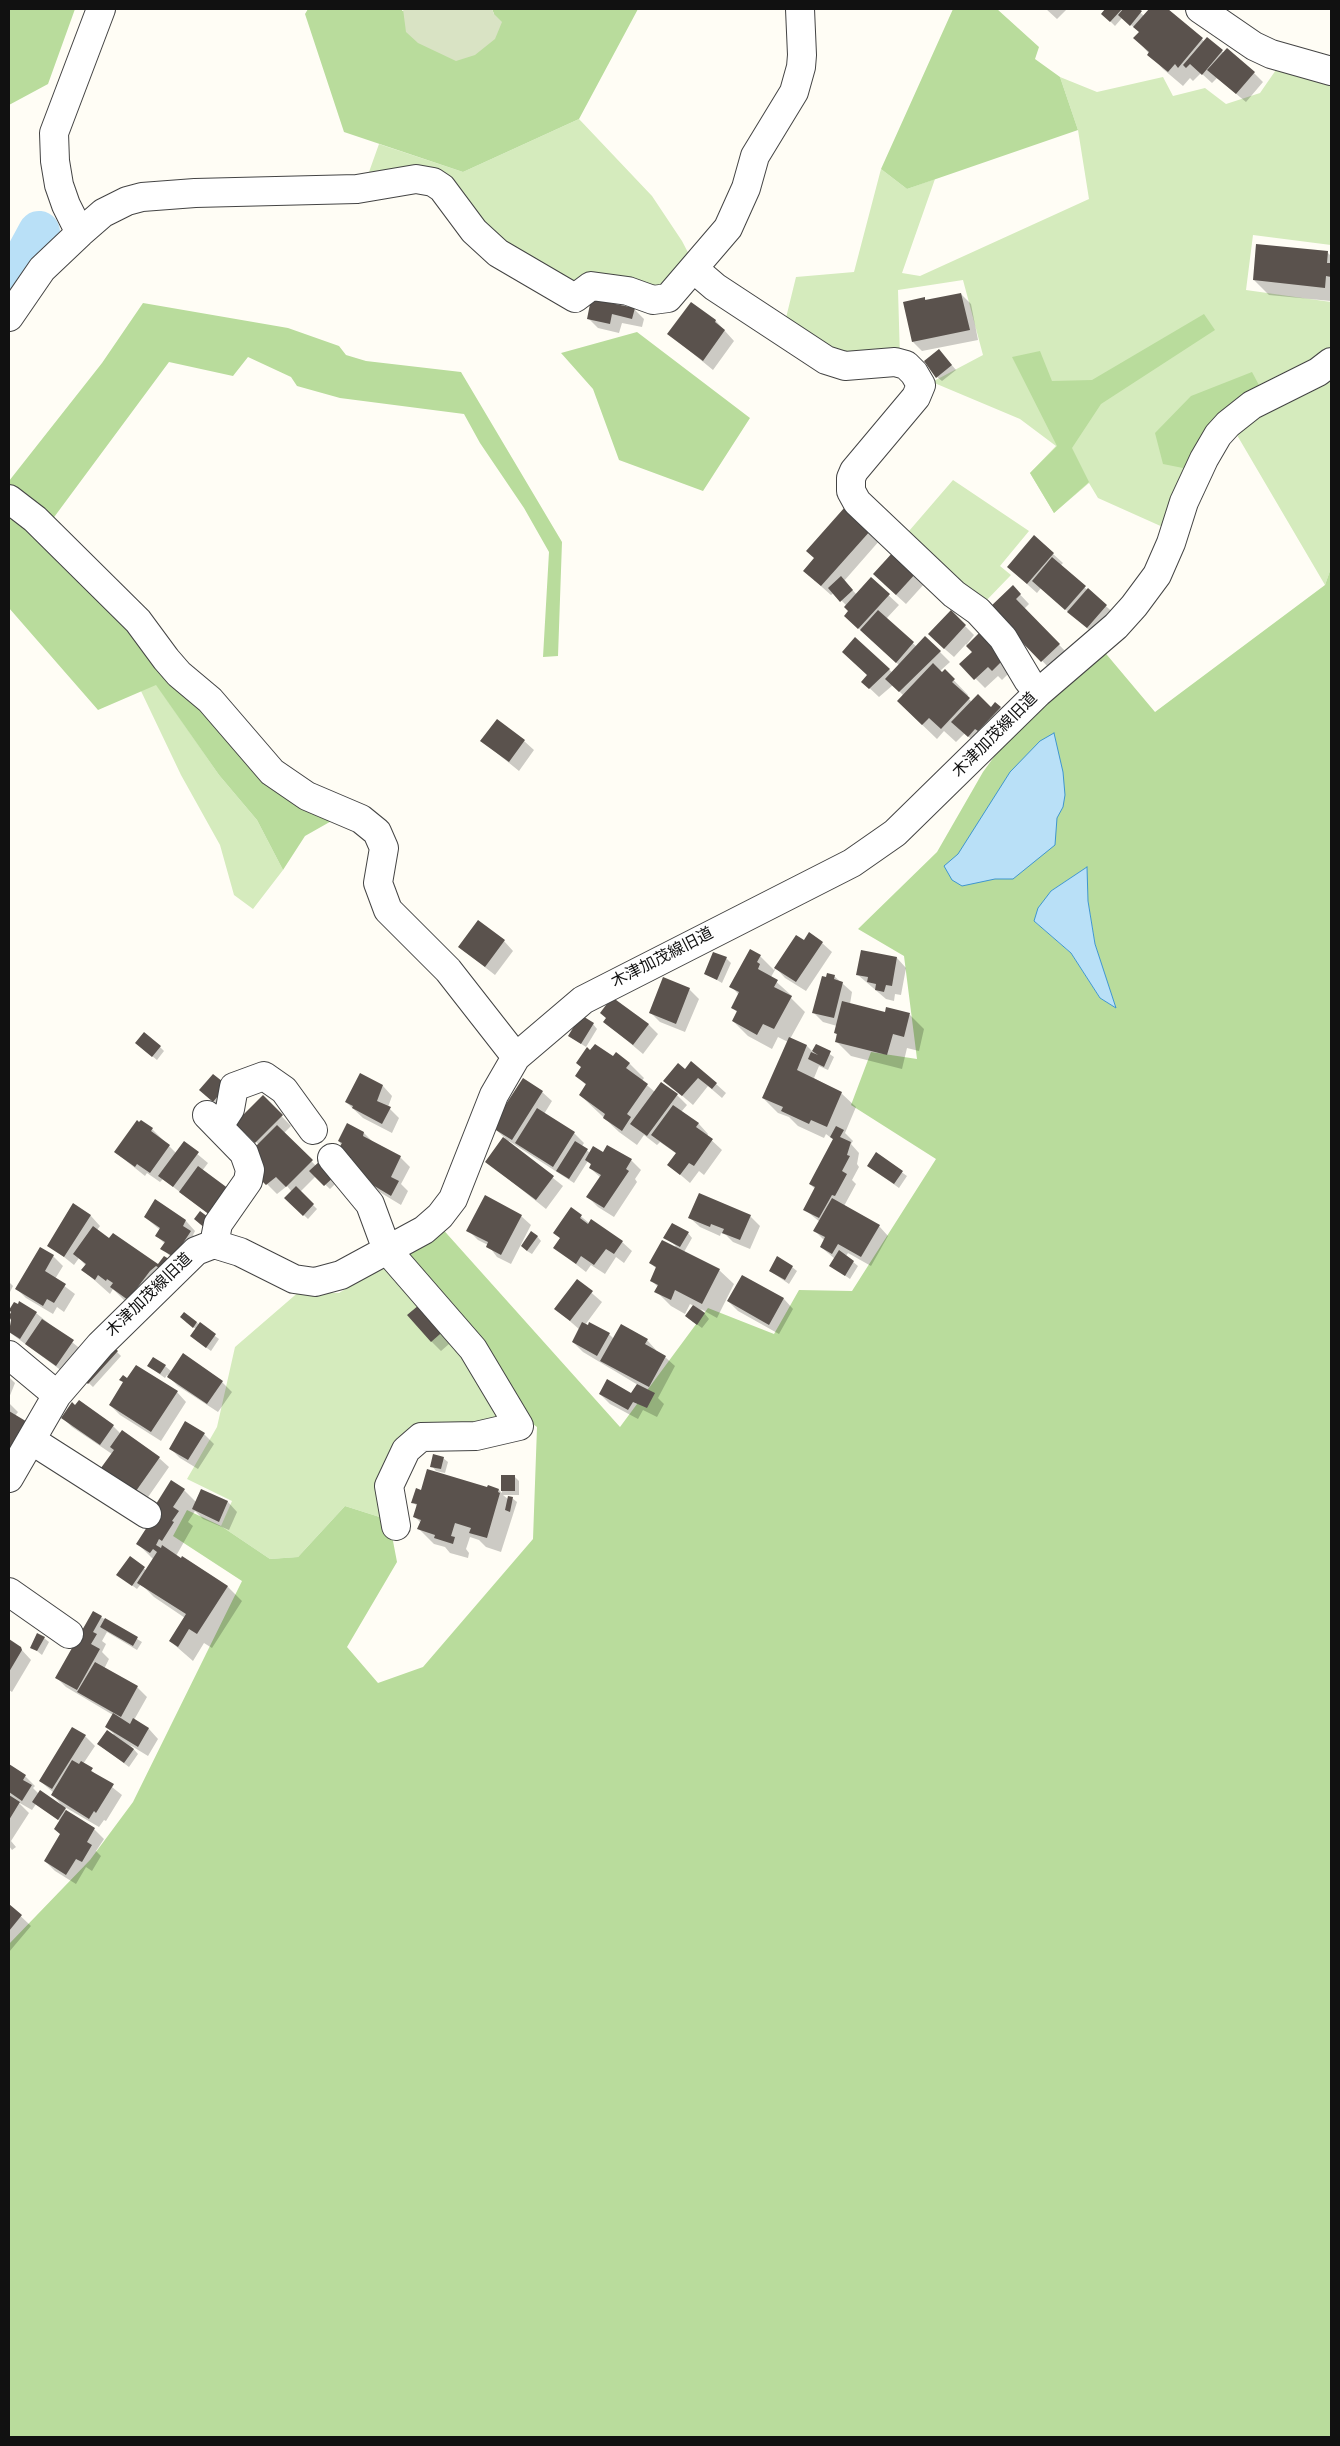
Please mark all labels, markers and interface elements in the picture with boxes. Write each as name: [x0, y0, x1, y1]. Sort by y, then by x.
street label: 木津加茂線旧道: [950, 690, 1042, 782]
street label: 木津加茂線旧道: [609, 925, 717, 993]
street label: 木津加茂線旧道: [103, 1250, 197, 1342]

